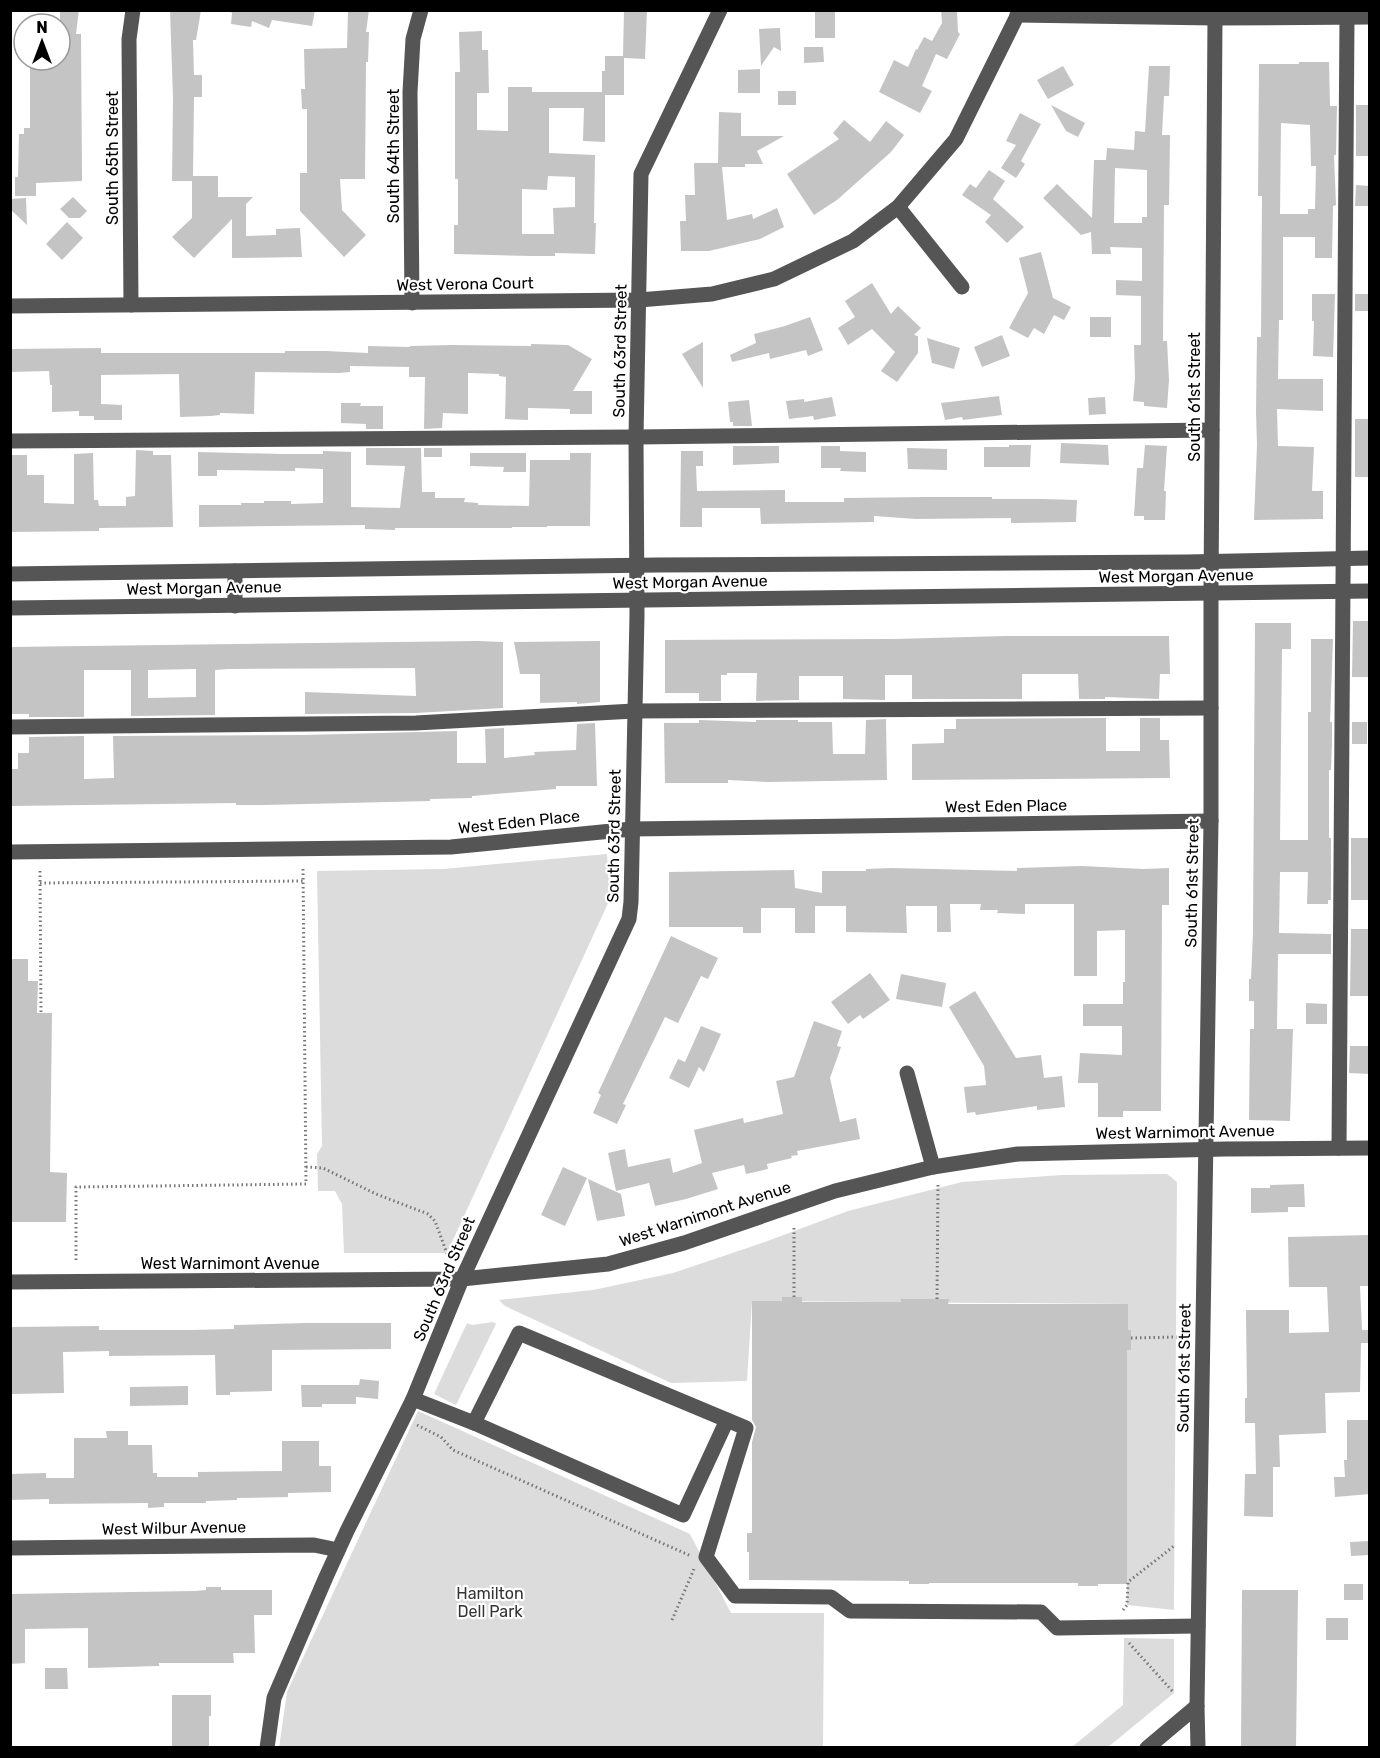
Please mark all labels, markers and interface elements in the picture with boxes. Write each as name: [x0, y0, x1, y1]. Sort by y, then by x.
north arrow: [12, 12, 72, 72]
text: N: [36, 18, 48, 37]
street label: South 64th Street: [384, 89, 403, 223]
street label: South 65th Street: [103, 91, 122, 225]
street label: West Verona Court: [396, 273, 534, 295]
street label: South 63rd Street: [609, 284, 631, 418]
street label: South 61st Street: [1185, 332, 1204, 462]
street label: West Morgan Avenue: [1098, 565, 1254, 587]
street label: West Morgan Avenue: [612, 571, 768, 593]
street label: West Morgan Avenue: [126, 577, 282, 599]
street label: South 63rd Street: [603, 769, 625, 903]
street label: West Eden Place: [945, 795, 1067, 817]
street label: West Eden Place: [457, 806, 581, 838]
street label: South 61st Street: [1181, 818, 1203, 948]
street label: West Warnimont Avenue: [1095, 1121, 1275, 1143]
street label: West Warnimont Avenue: [617, 1177, 793, 1251]
street label: South 63rd Street: [409, 1214, 479, 1344]
street label: West Warnimont Avenue: [140, 1254, 320, 1273]
street label: South 61st Street: [1173, 1303, 1195, 1433]
street label: West Wilbur Avenue: [102, 1517, 246, 1539]
park label: Hamilton Dell Park: [456, 1584, 524, 1621]

